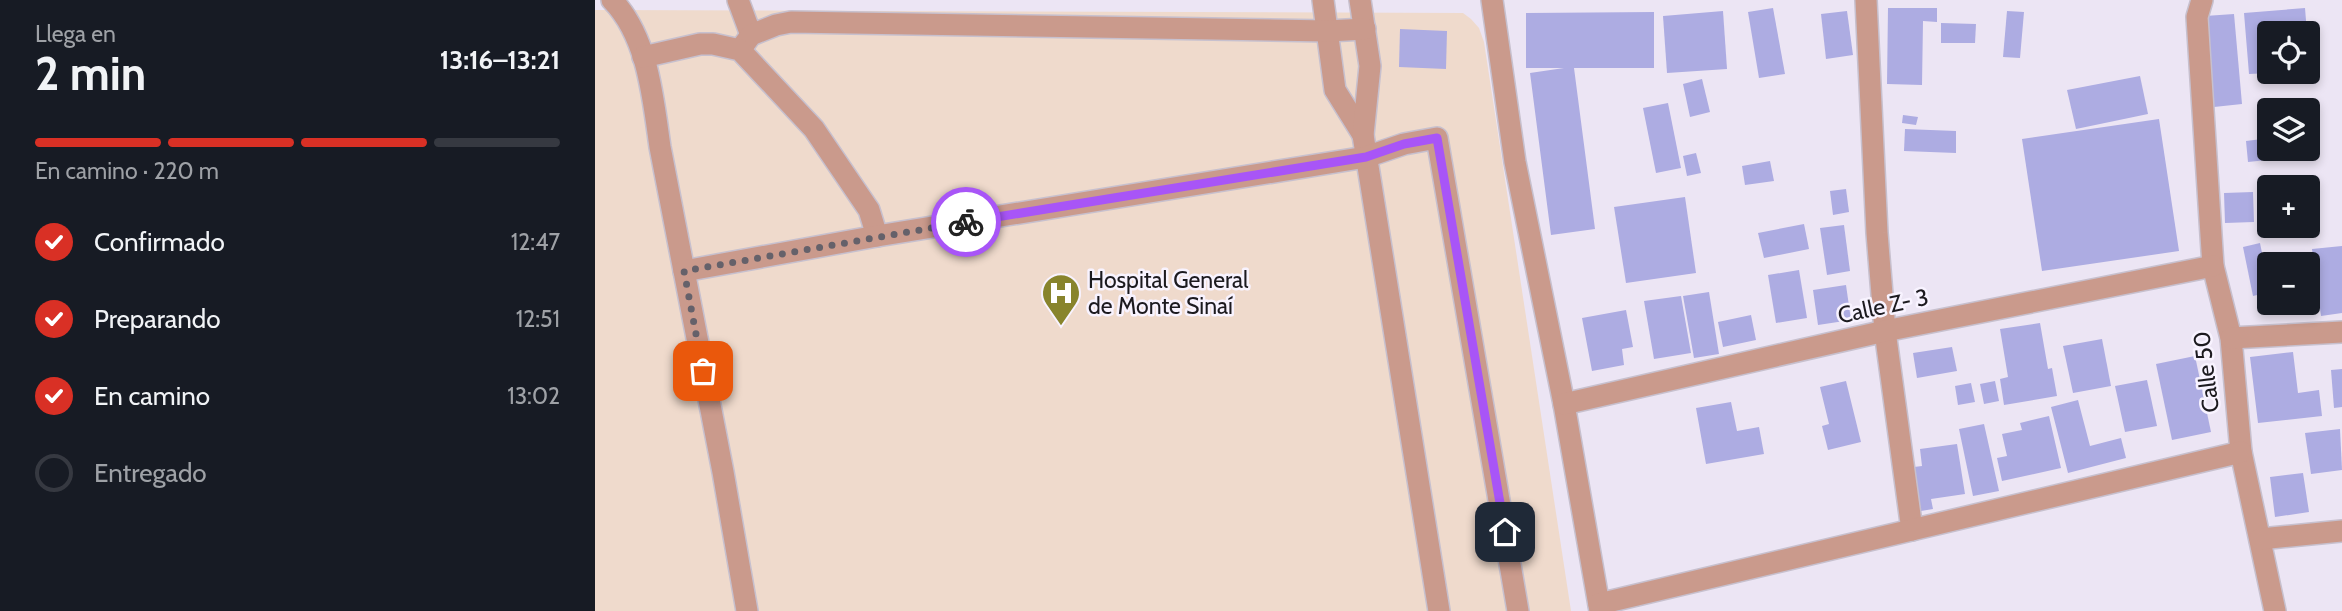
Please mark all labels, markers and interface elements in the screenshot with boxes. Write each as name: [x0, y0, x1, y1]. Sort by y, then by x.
text: Llega en: [35, 20, 116, 48]
map controls: [2257, 21, 2320, 315]
button: locate: [2257, 21, 2320, 84]
text: 13:16–13:21: [440, 44, 560, 76]
text: 2 min: [35, 46, 146, 102]
button: layers: [2257, 98, 2320, 161]
text: En camino · 220 m: [35, 157, 219, 185]
button: +: [2257, 175, 2320, 238]
courier: [931, 187, 1001, 257]
icon: bike: [947, 203, 985, 241]
icon: check: [35, 223, 73, 261]
text: Confirmado: [94, 226, 225, 258]
text: 12:47: [511, 228, 560, 256]
button: −: [2257, 252, 2320, 315]
place label: Hospital General de Monte Sinaí: [1088, 266, 1249, 320]
hospital icon: Hospital General de Monte Sinaí: [1040, 272, 1082, 327]
street label: Calle Z- 3: [1835, 283, 1931, 329]
icon: check: [35, 300, 73, 338]
text: Preparando: [94, 303, 221, 335]
text: 12:51: [516, 305, 560, 333]
street label: Calle 50: [2187, 330, 2225, 414]
pin: [673, 341, 733, 401]
icon: bag: [684, 352, 722, 390]
icon: check: [35, 377, 73, 415]
text: En camino: [94, 380, 210, 412]
text: 13:02: [507, 382, 560, 410]
text: Entregado: [94, 457, 207, 489]
pin: [1475, 502, 1535, 562]
icon: home: [1486, 513, 1524, 551]

